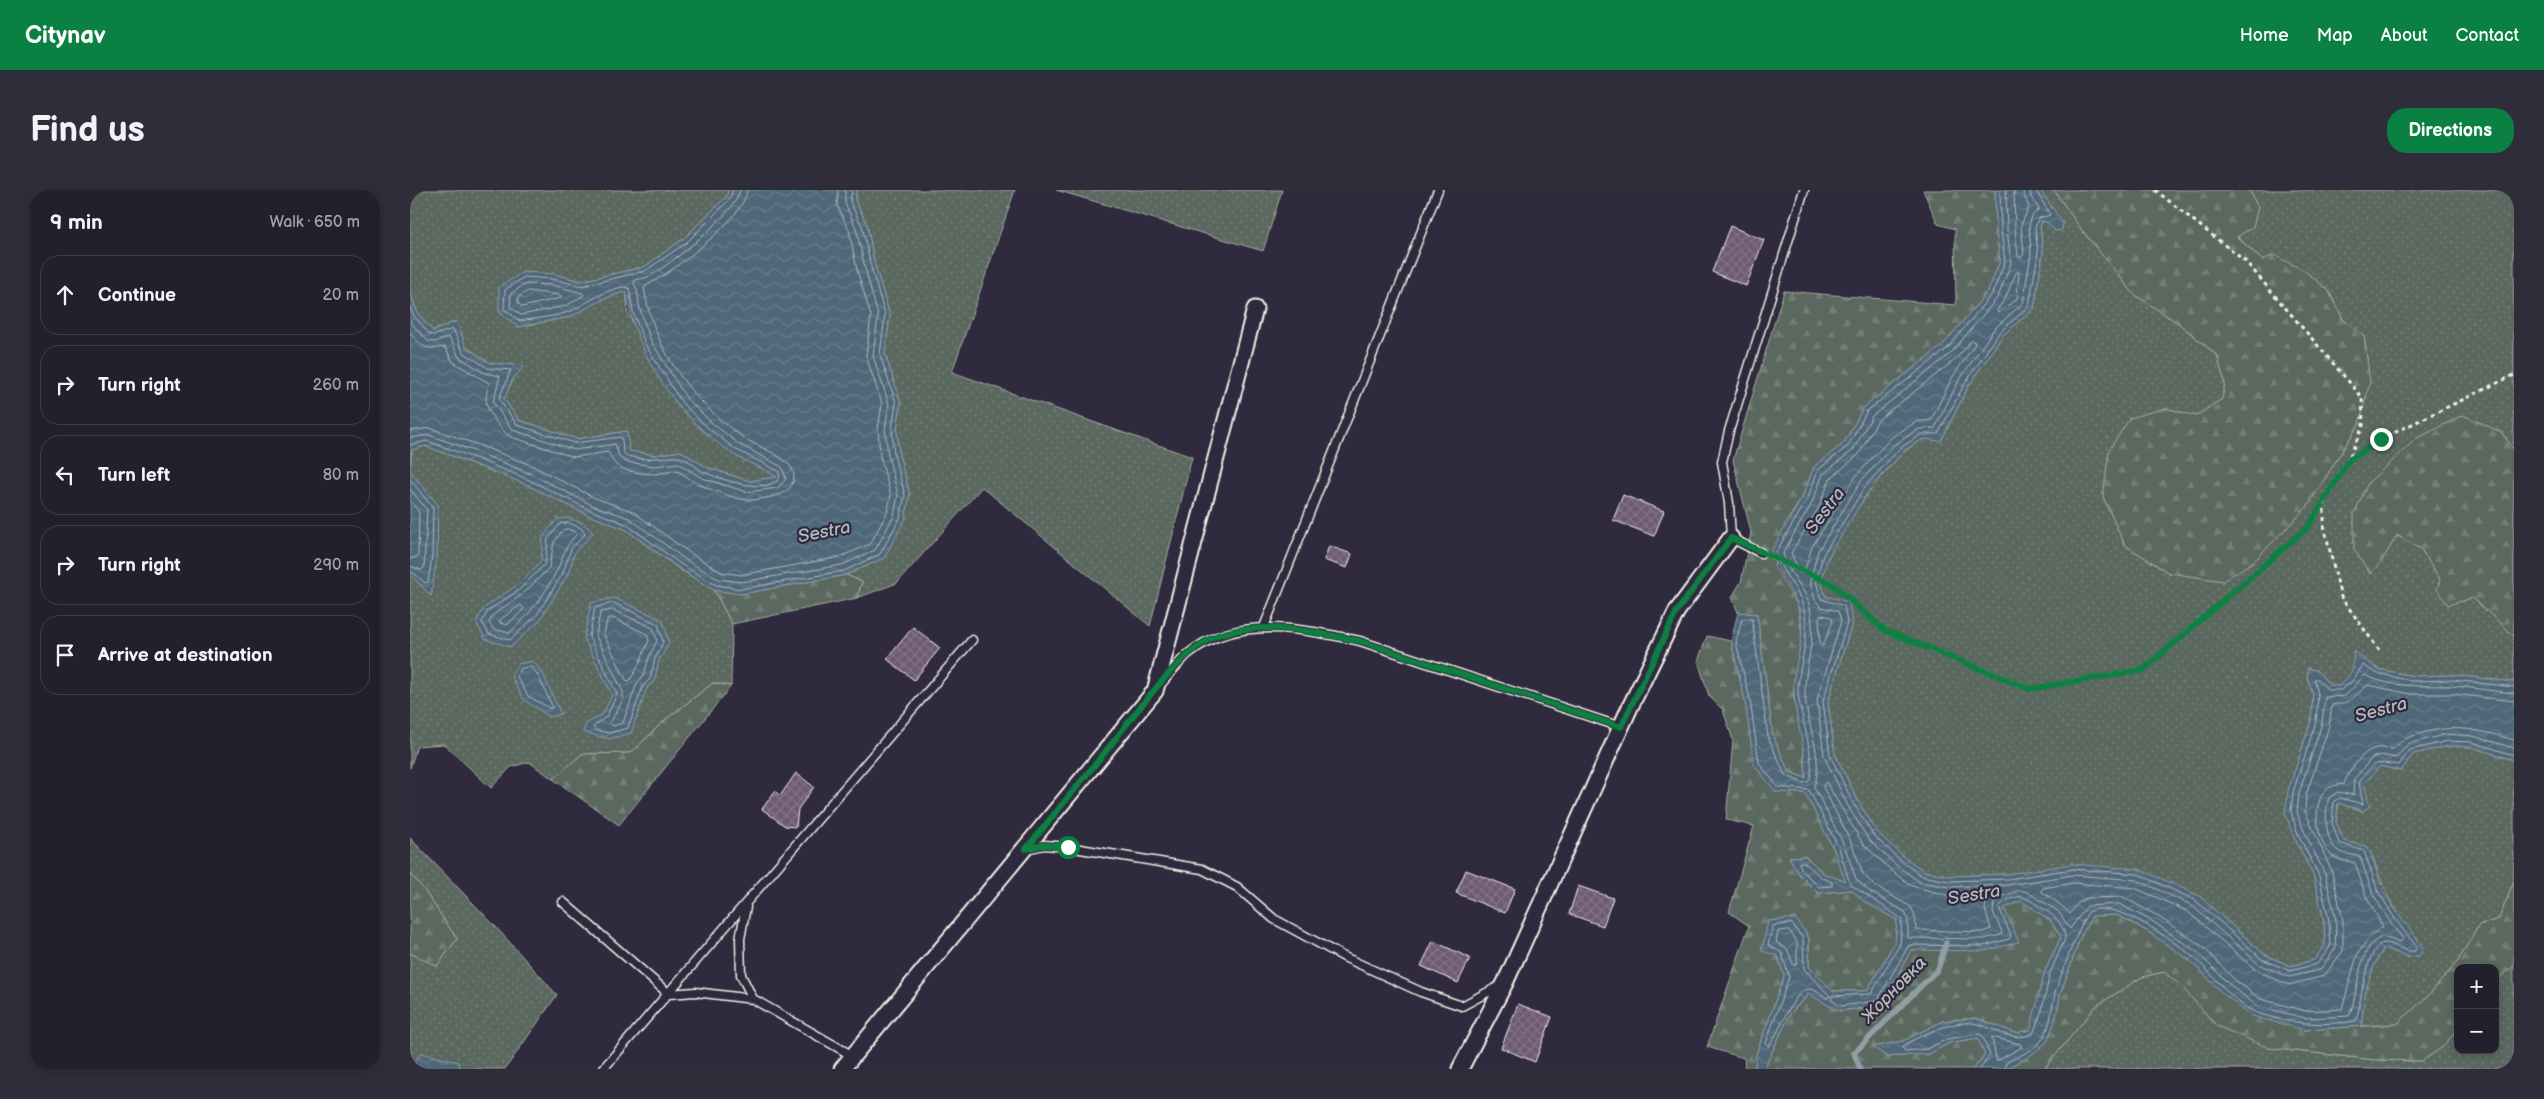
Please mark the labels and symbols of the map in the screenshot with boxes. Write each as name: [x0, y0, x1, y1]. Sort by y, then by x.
route end: [2370, 428, 2393, 451]
water label: Sestra: [1801, 483, 1849, 539]
water label: Sestra: [796, 517, 852, 547]
water label: Sestra: [2353, 693, 2409, 727]
route start: [1057, 836, 1080, 859]
water label: Sestra: [1946, 880, 2002, 910]
water label: Жорновка: [1856, 952, 1931, 1028]

